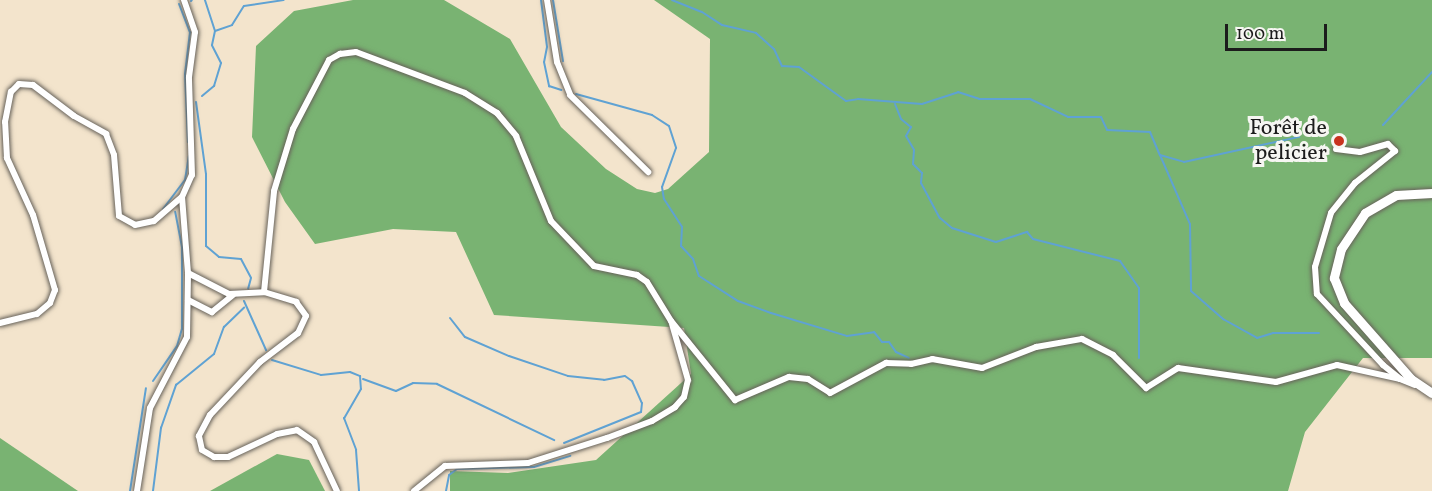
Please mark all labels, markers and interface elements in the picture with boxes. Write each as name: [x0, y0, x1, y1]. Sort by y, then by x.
scale bar: [1228, 12, 1330, 50]
text: 100 m: [1236, 22, 1285, 47]
place label: Forêt de pelicier: [1249, 115, 1327, 166]
marker: Forêt de pelicier: [1332, 134, 1346, 148]

